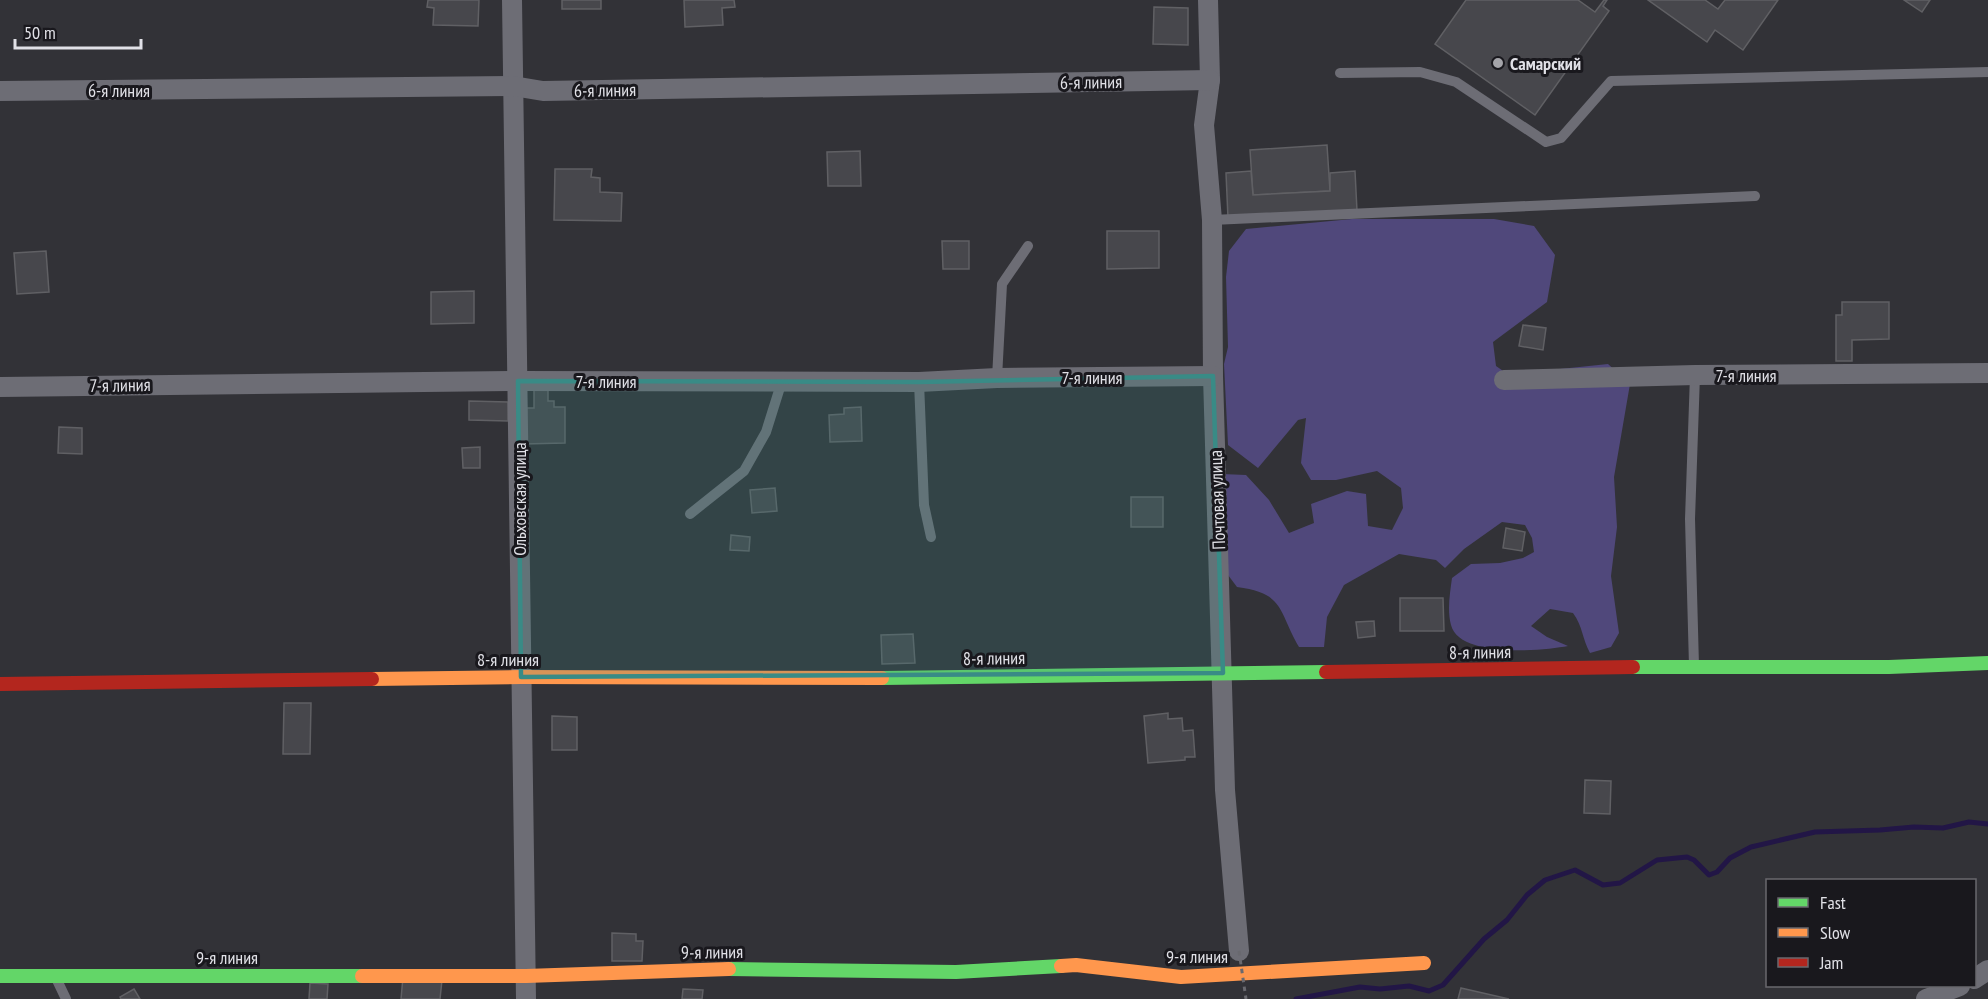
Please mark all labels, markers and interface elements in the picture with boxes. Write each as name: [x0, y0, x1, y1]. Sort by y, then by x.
scale bar: [15, 12, 141, 50]
text: 50 m: [24, 21, 56, 44]
place label: Самарский: [1510, 52, 1581, 75]
marker: Самарский: [1491, 56, 1505, 70]
street label: 6-я линия: [1060, 70, 1122, 94]
street label: 6-я линия: [574, 78, 636, 102]
street label: 6-я линия: [88, 79, 150, 102]
street label: 7-я линия: [1715, 364, 1777, 387]
street label: 7-я линия: [1061, 366, 1123, 389]
street label: 7-я линия: [575, 370, 637, 393]
street label: 7-я линия: [89, 373, 151, 397]
street label: Ольховская улица: [508, 442, 531, 556]
street label: Почтовая улица: [1204, 450, 1230, 550]
street label: 8-я линия: [1449, 640, 1511, 664]
street label: 8-я линия: [963, 646, 1025, 670]
street label: 8-я линия: [477, 648, 539, 671]
legend: [1766, 879, 1976, 987]
text: Fast: [1820, 891, 1846, 914]
text: Slow: [1820, 921, 1851, 944]
street label: 9-я линия: [681, 940, 743, 964]
street label: 9-я линия: [1166, 945, 1228, 968]
street label: 9-я линия: [196, 946, 258, 969]
text: Jam: [1819, 951, 1843, 974]

